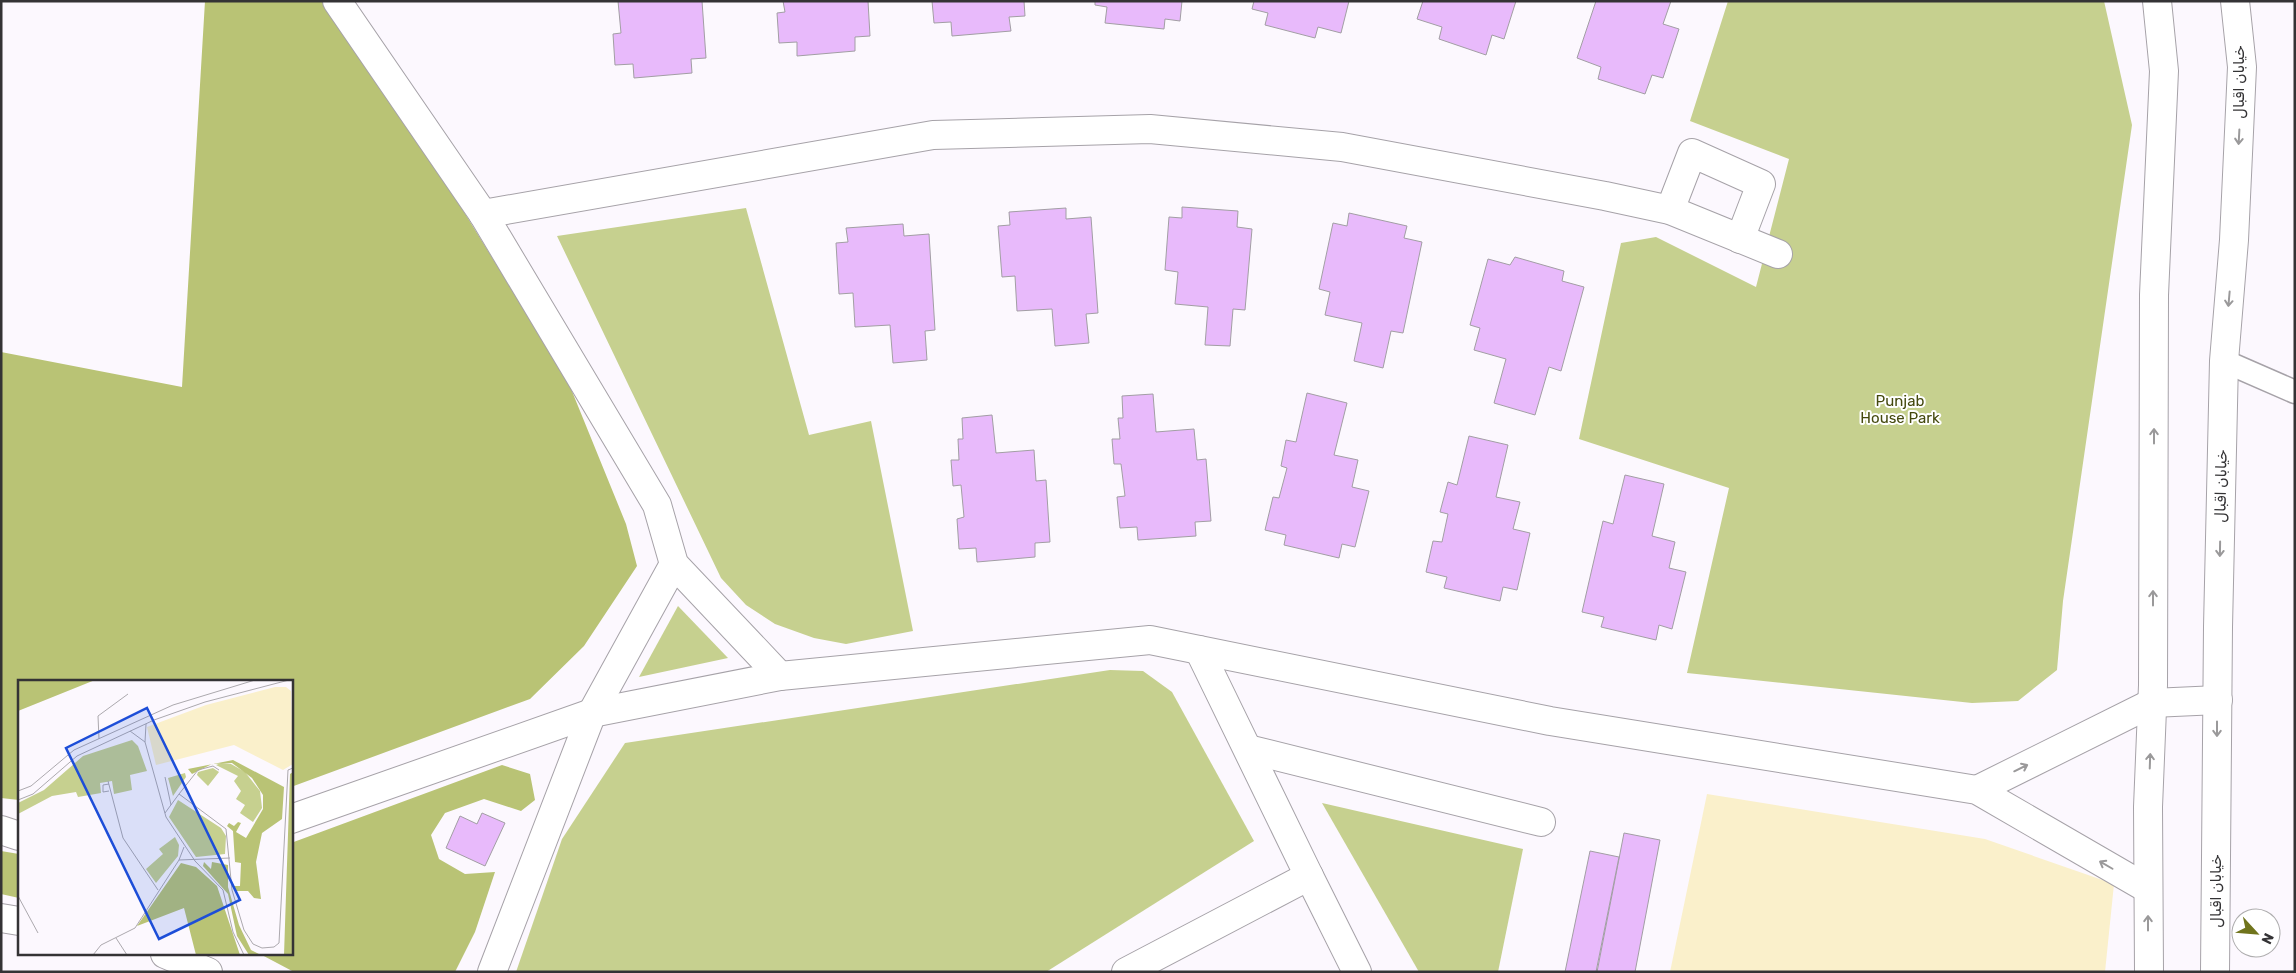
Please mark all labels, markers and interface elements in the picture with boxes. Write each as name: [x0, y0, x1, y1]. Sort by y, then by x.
street label: خیابان اقبال: [2230, 45, 2248, 119]
one-way arrow: [2234, 129, 2243, 145]
one-way arrow: [2224, 291, 2233, 307]
park label: Punjab House Park: [1860, 392, 1940, 427]
one-way arrow: [2149, 428, 2159, 444]
street label: خیابان اقبال: [2211, 449, 2231, 523]
one-way arrow: [2215, 540, 2225, 557]
one-way arrow: [2148, 590, 2158, 606]
inset map: [18, 680, 292, 956]
one-way arrow: [2213, 721, 2222, 737]
one-way arrow: [2145, 753, 2154, 769]
one-way arrow: [2013, 763, 2028, 772]
street label: خیابان اقبال: [2207, 854, 2225, 928]
one-way arrow: [2100, 859, 2114, 869]
north arrow: [2231, 908, 2281, 958]
one-way arrow: [2143, 915, 2153, 932]
text: N: [2257, 930, 2277, 947]

